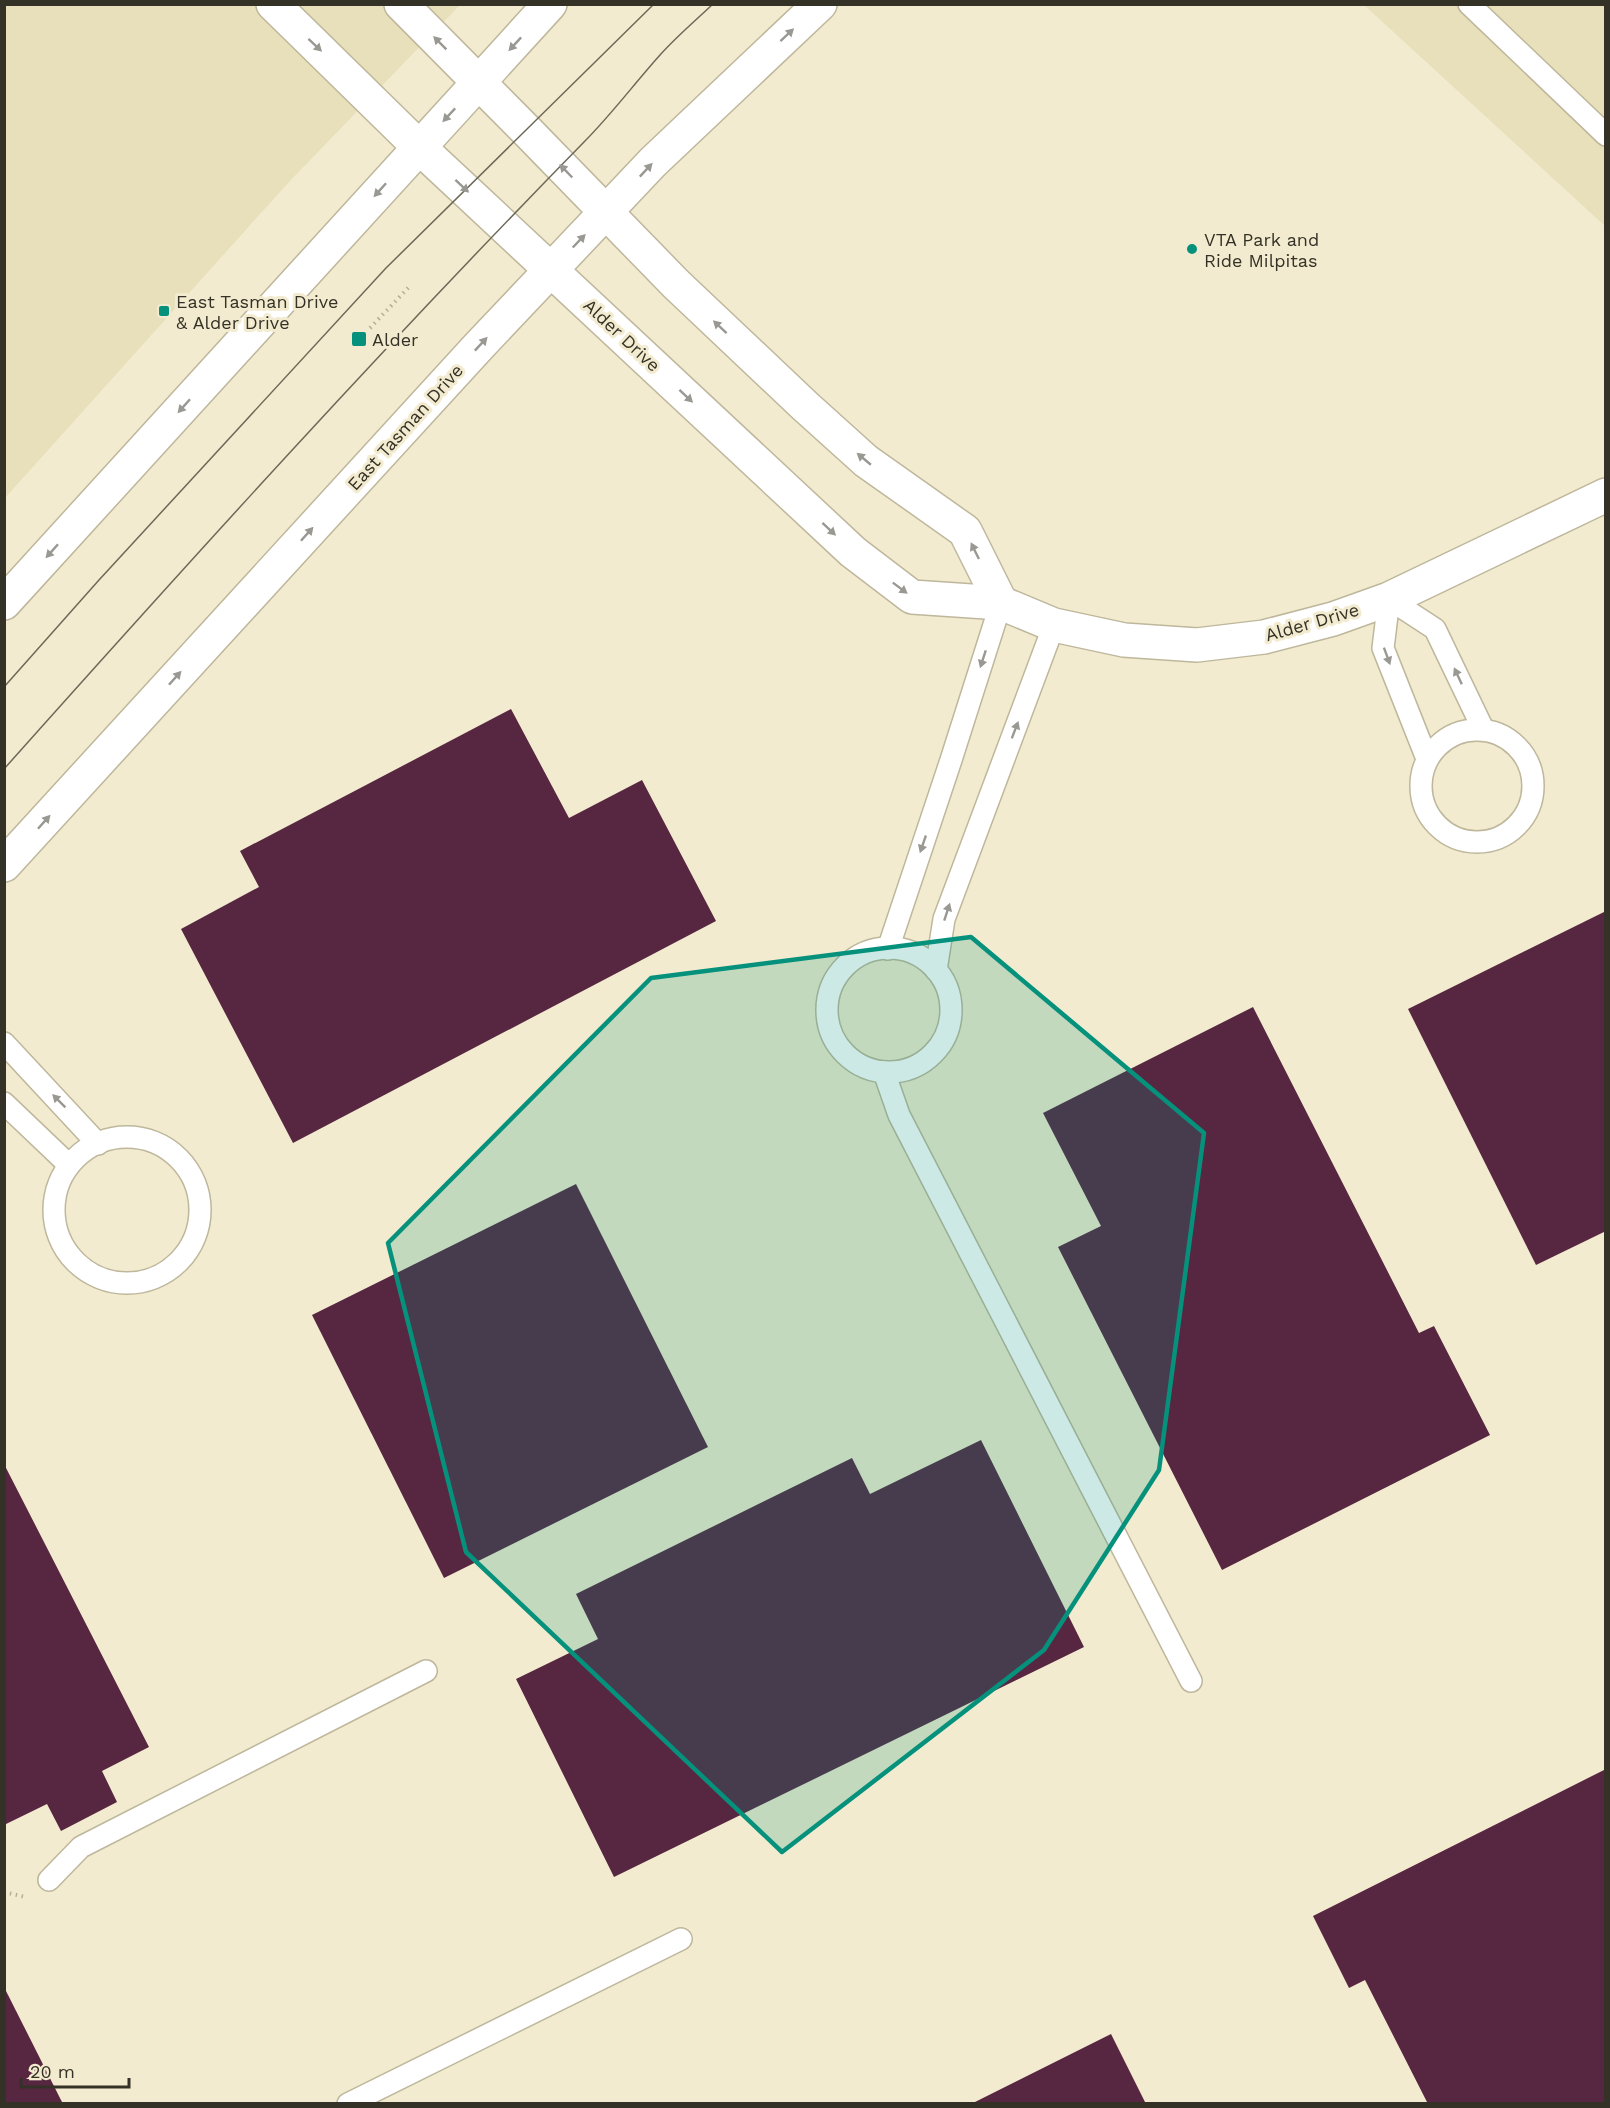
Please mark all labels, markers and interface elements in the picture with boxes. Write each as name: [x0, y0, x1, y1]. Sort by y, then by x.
one-way arrow: [779, 29, 794, 42]
one-way arrow: [509, 36, 522, 51]
one-way arrow: [308, 37, 322, 51]
one-way arrow: [434, 37, 448, 51]
one-way arrow: [442, 107, 456, 122]
one-way arrow: [639, 162, 653, 177]
one-way arrow: [559, 163, 573, 178]
one-way arrow: [455, 179, 470, 193]
one-way arrow: [374, 182, 387, 197]
place label: VTA Park and Ride Milpitas: [1204, 229, 1319, 271]
one-way arrow: [572, 234, 586, 249]
marker: VTA Park and Ride Milpitas: [1185, 242, 1199, 256]
place label: East Tasman Drive & Alder Drive: [176, 291, 338, 333]
street label: Alder Drive: [579, 294, 665, 376]
marker: East Tasman Drive & Alder Drive: [157, 304, 171, 318]
one-way arrow: [714, 320, 728, 334]
place label: Alder: [372, 329, 418, 350]
marker: Alder: [350, 330, 368, 348]
one-way arrow: [474, 336, 488, 351]
street label: East Tasman Drive: [343, 360, 467, 494]
one-way arrow: [679, 388, 693, 402]
one-way arrow: [177, 399, 191, 413]
one-way arrow: [856, 452, 872, 465]
one-way arrow: [821, 522, 836, 536]
one-way arrow: [300, 527, 313, 542]
one-way arrow: [970, 542, 980, 559]
one-way arrow: [46, 543, 60, 557]
one-way arrow: [892, 581, 908, 594]
street label: Alder Drive: [1263, 599, 1361, 645]
one-way arrow: [1382, 648, 1392, 666]
one-way arrow: [978, 650, 988, 668]
one-way arrow: [1453, 667, 1462, 684]
one-way arrow: [168, 671, 182, 685]
one-way arrow: [1010, 720, 1020, 738]
one-way arrow: [37, 815, 50, 830]
one-way arrow: [917, 835, 927, 853]
one-way arrow: [943, 903, 952, 921]
one-way arrow: [52, 1094, 66, 1108]
scale bar: [21, 2051, 129, 2089]
text: 20 m: [30, 2061, 75, 2082]

